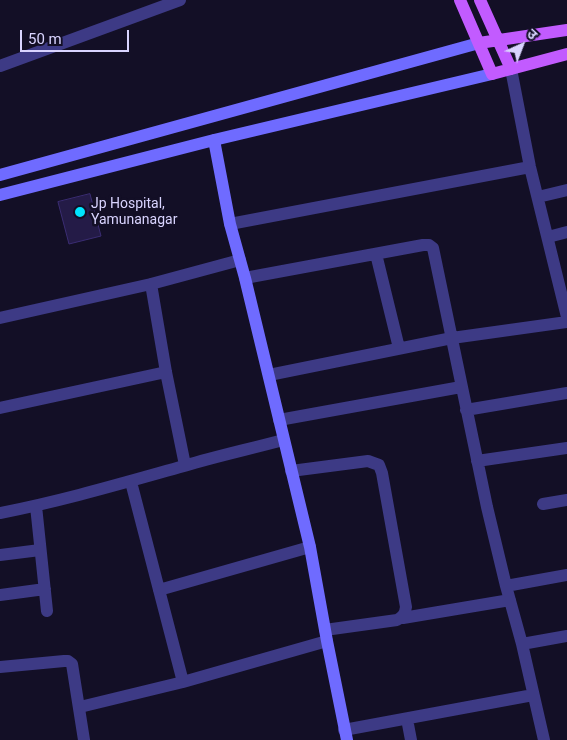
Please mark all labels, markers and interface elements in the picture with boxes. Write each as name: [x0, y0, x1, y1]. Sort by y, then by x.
scale bar: [22, 20, 131, 52]
north arrow: [497, 20, 547, 70]
text: उ: [524, 25, 541, 43]
text: 50 m: [28, 30, 62, 48]
place label: Jp Hospital, Yamunanagar: [91, 196, 177, 228]
marker: Jp Hospital, Yamunanagar: [73, 205, 87, 219]

